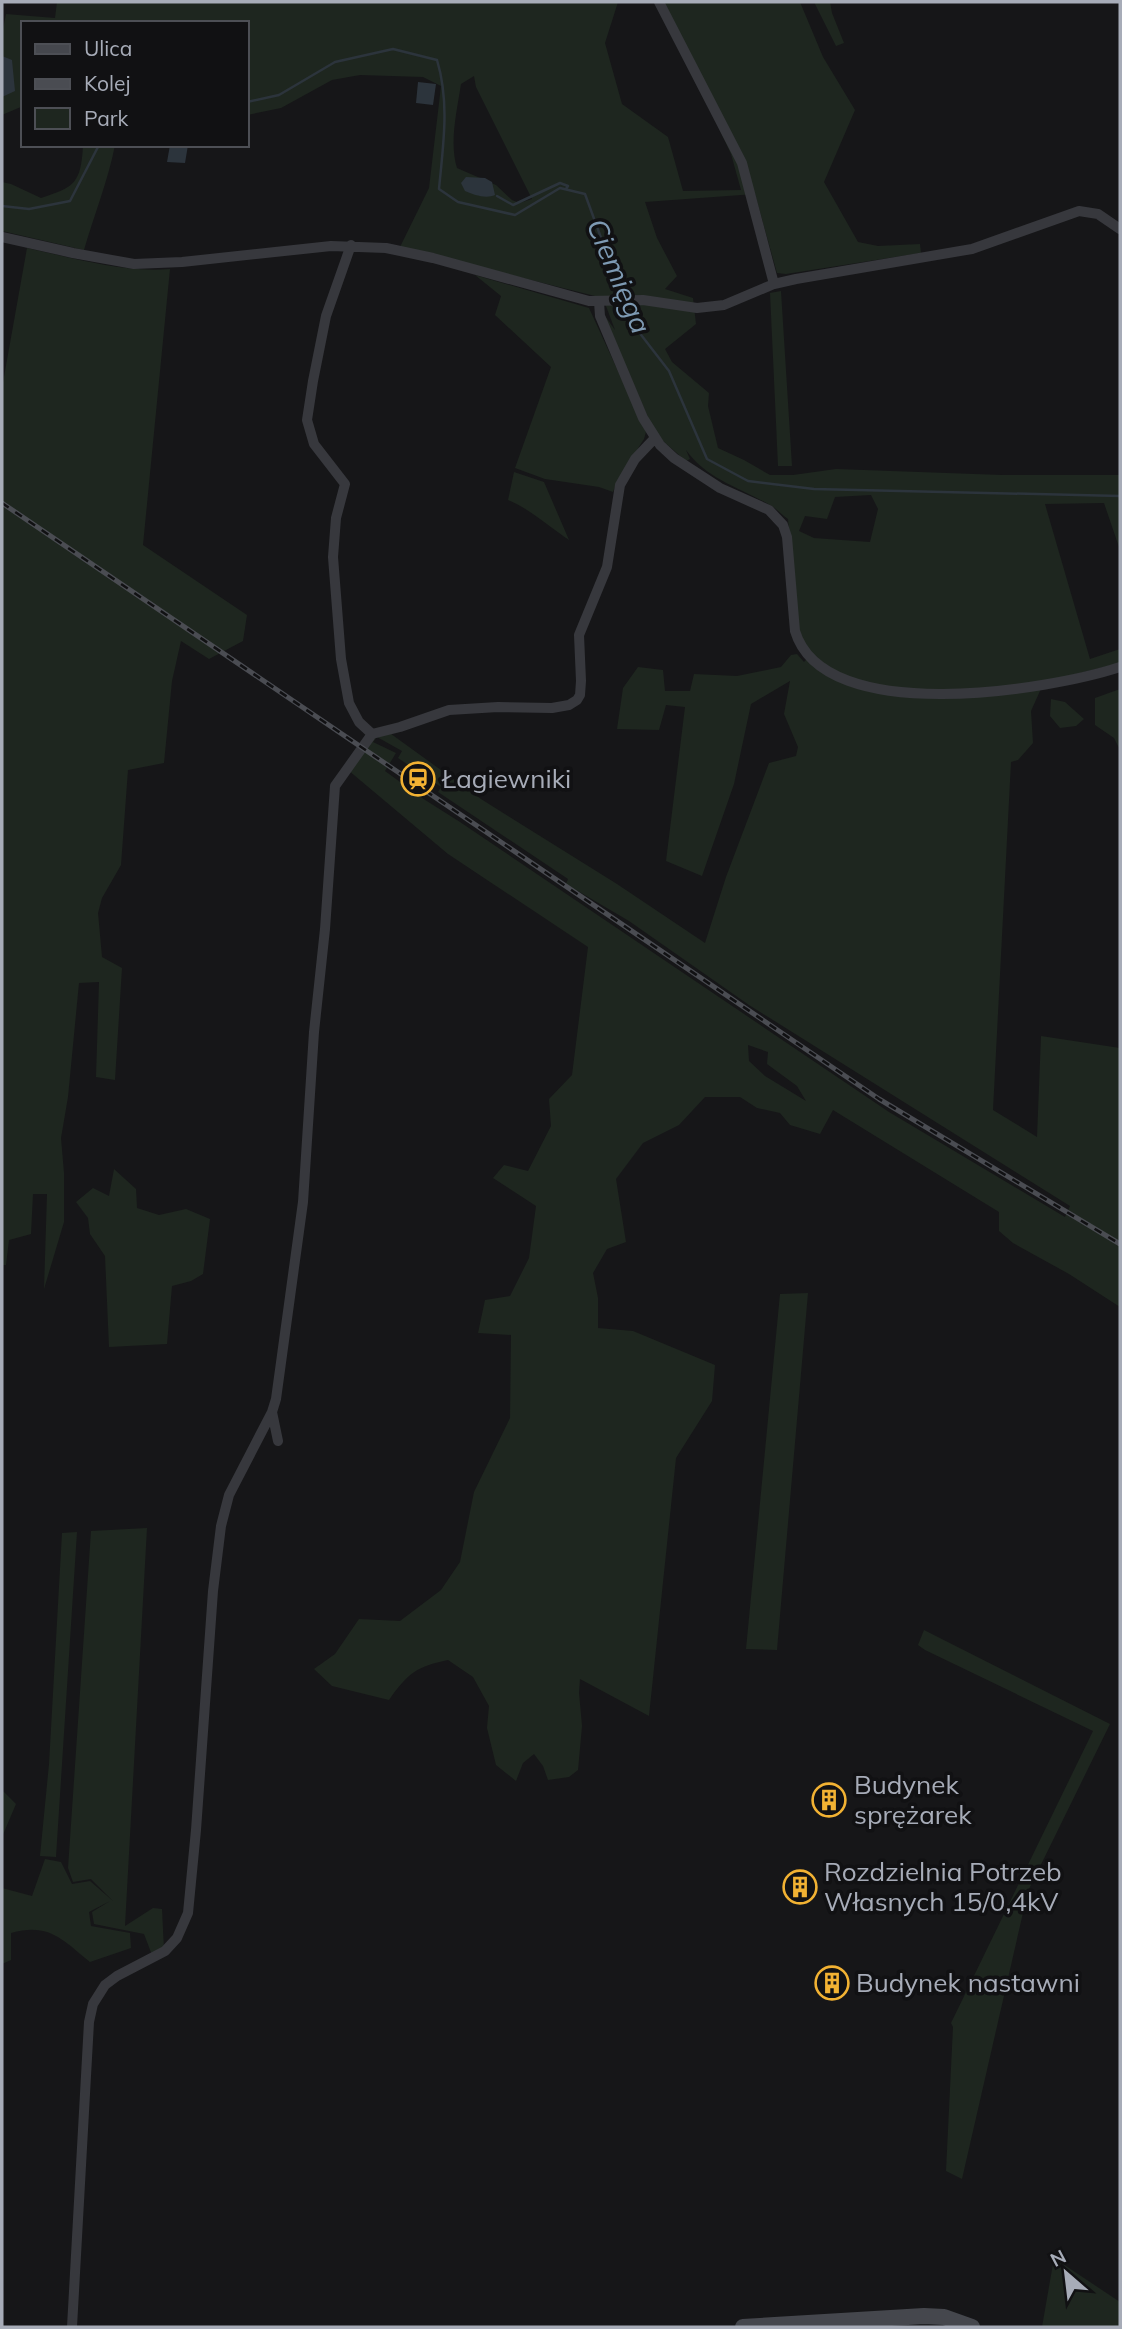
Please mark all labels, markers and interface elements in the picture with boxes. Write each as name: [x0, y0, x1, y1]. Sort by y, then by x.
legend: [21, 21, 248, 147]
text: Ulica: [84, 35, 132, 61]
text: Kolej: [84, 70, 131, 96]
text: Park: [84, 105, 128, 131]
water label: Ciemięga: [580, 213, 659, 338]
station icon: Łagiewniki: [399, 760, 437, 798]
place label: Łagiewniki: [441, 762, 571, 795]
place label: Budynek sprężarek: [854, 1768, 972, 1831]
building icon: Budynek sprężarek: [810, 1781, 848, 1819]
place label: Rozdzielnia Potrzeb Własnych 15/0,4kV: [824, 1855, 1062, 1918]
building icon: Rozdzielnia Potrzeb Własnych 15/0,4kV: [781, 1868, 819, 1906]
building icon: Budynek nastawni: [813, 1964, 851, 2002]
place label: Budynek nastawni: [856, 1966, 1080, 1999]
north arrow: [1031, 2238, 1101, 2308]
text: N: [1046, 2244, 1070, 2272]

